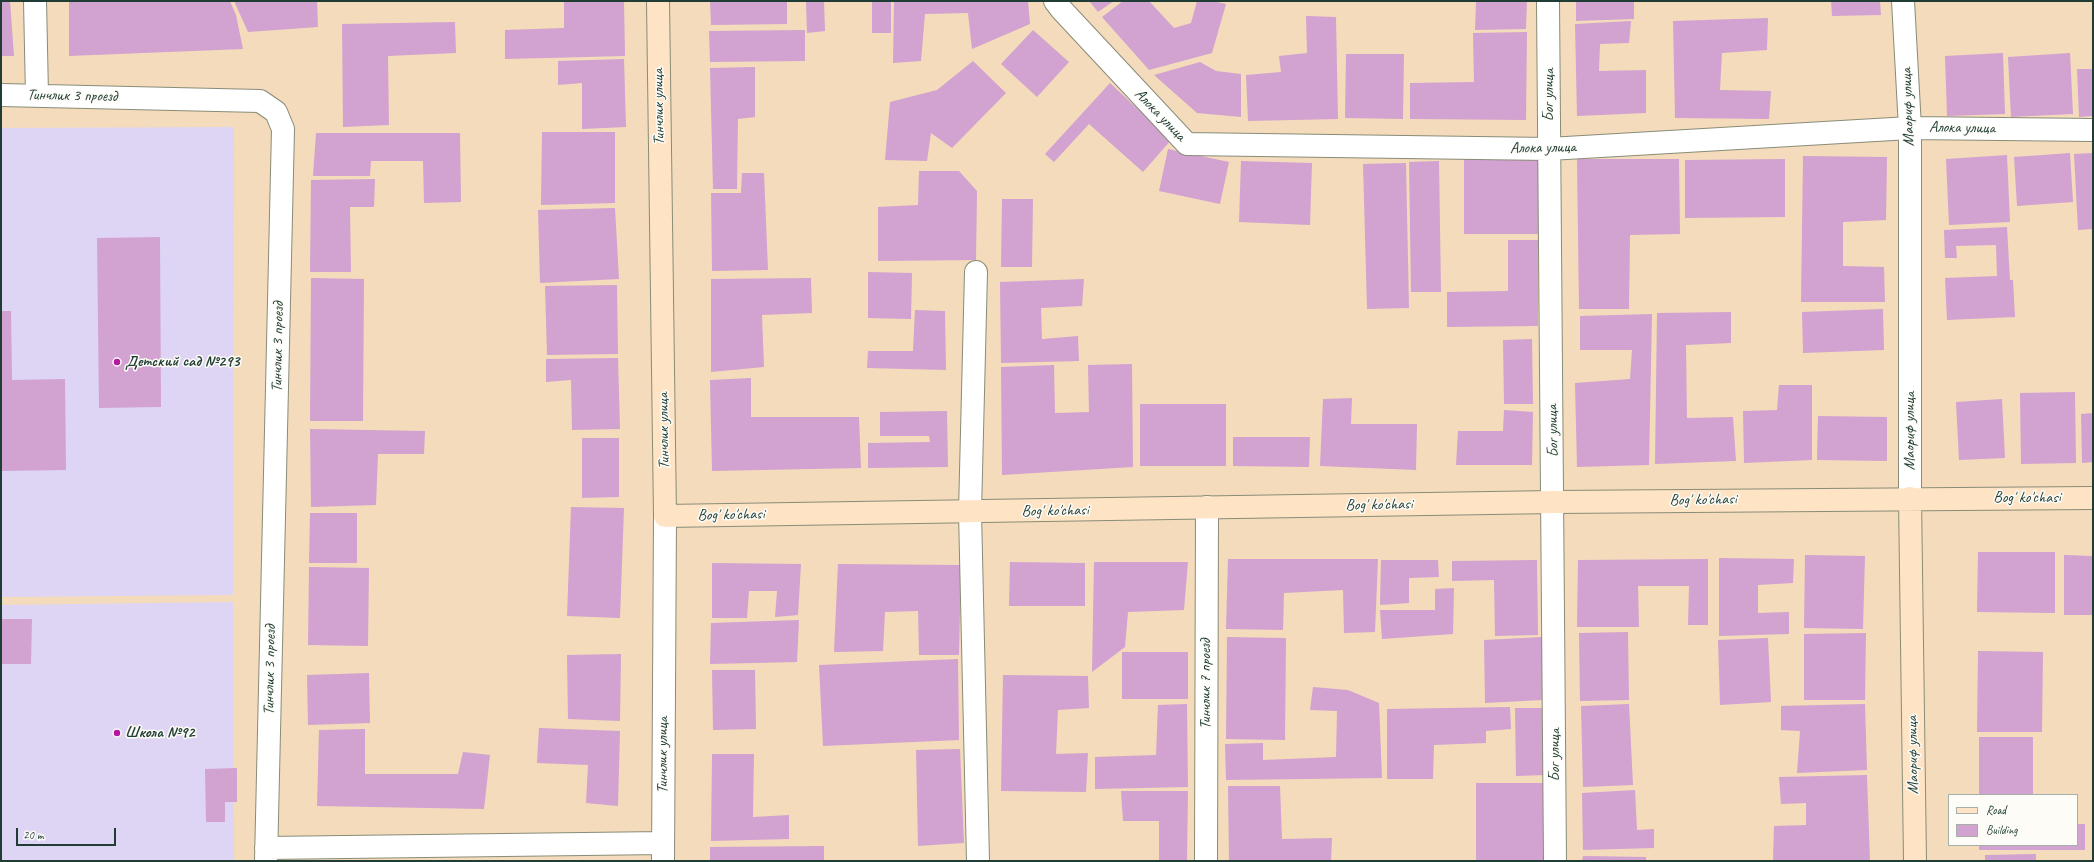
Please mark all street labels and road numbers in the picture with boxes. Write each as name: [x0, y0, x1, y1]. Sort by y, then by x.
street label: Маориф улица: [1897, 67, 1919, 147]
street label: Тинчлик улица: [649, 68, 669, 146]
street label: Бог улица: [1539, 69, 1559, 121]
street label: Алока улица: [1130, 85, 1190, 145]
street label: Тинчлик 3 проезд: [27, 86, 117, 106]
street label: Алока улица: [1929, 118, 1995, 138]
street label: Алока улица: [1510, 138, 1576, 158]
street label: Тинчлик 3 проезд: [268, 302, 288, 392]
street label: Тинчлик улица: [654, 392, 674, 470]
street label: Маориф улица: [1900, 392, 1920, 470]
street label: Бог улица: [1543, 404, 1563, 458]
street label: Bog' ko'chasi: [1993, 488, 2061, 508]
street label: Bog' ko'chasi: [1669, 490, 1737, 510]
street label: Bog' ko'chasi: [1345, 495, 1413, 515]
street label: Bog' ko'chasi: [1021, 501, 1089, 521]
street label: Bog' ko'chasi: [697, 505, 765, 525]
street label: Тинчлик 3 проезд: [260, 625, 280, 715]
street label: Тинчлик 7 проезд: [1196, 639, 1216, 729]
street label: Маориф улица: [1903, 716, 1923, 794]
street label: Тинчлик улица: [653, 717, 673, 793]
street label: Бог улица: [1545, 729, 1565, 781]

